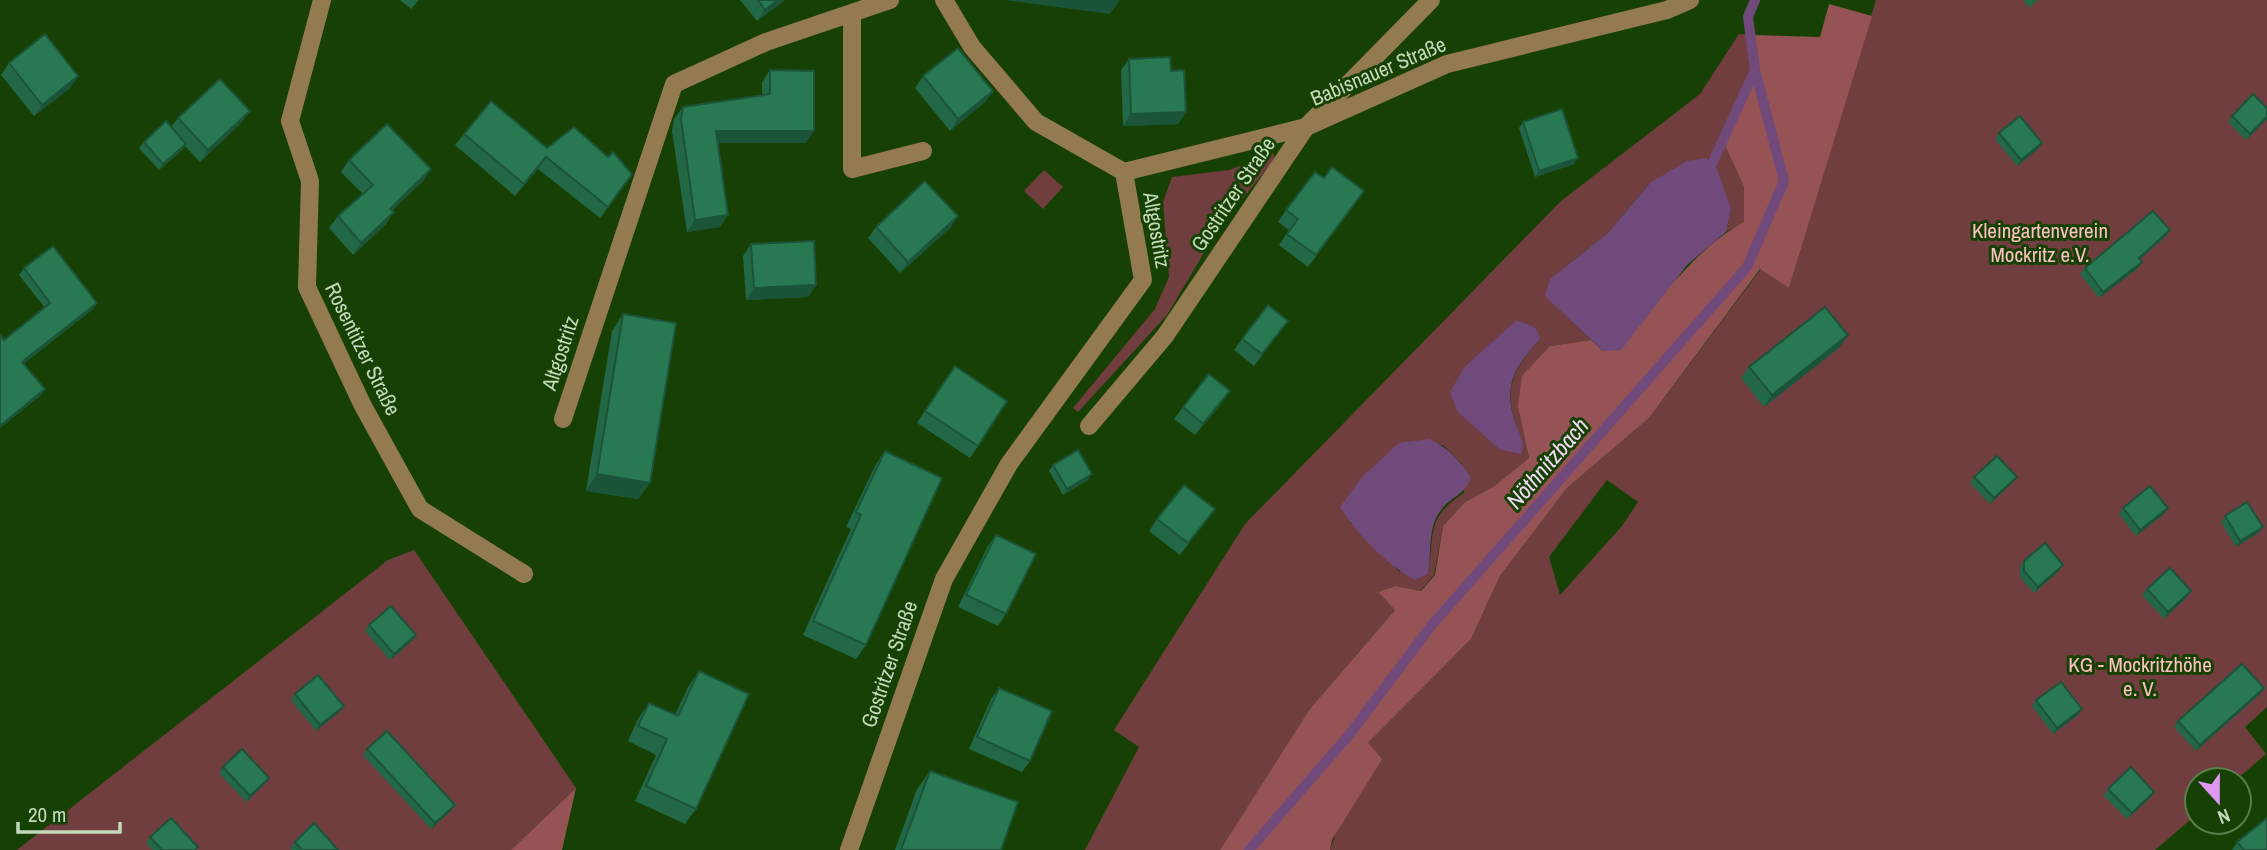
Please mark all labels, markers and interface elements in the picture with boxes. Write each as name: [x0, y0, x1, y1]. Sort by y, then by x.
street label: Babisnauer Straße: [1306, 29, 1450, 113]
street label: Gostritzer Straße: [1184, 131, 1282, 257]
street label: Altgostritz: [1136, 189, 1178, 271]
park label: Kleingartenverein Mockritz e.V.: [1972, 216, 2108, 269]
street label: Rosentitzer Straße: [318, 278, 408, 420]
street label: Altgostritz: [534, 312, 586, 395]
water label: Nöthnitzbach: [1499, 411, 1595, 515]
street label: Gostritzer Straße: [854, 597, 924, 731]
park label: KG - Mockritzhöhe e. V.: [2068, 650, 2212, 703]
north arrow: [2183, 766, 2253, 836]
scale bar: [18, 790, 119, 834]
text: 20 m: [28, 800, 66, 829]
text: N: [2214, 803, 2234, 831]

